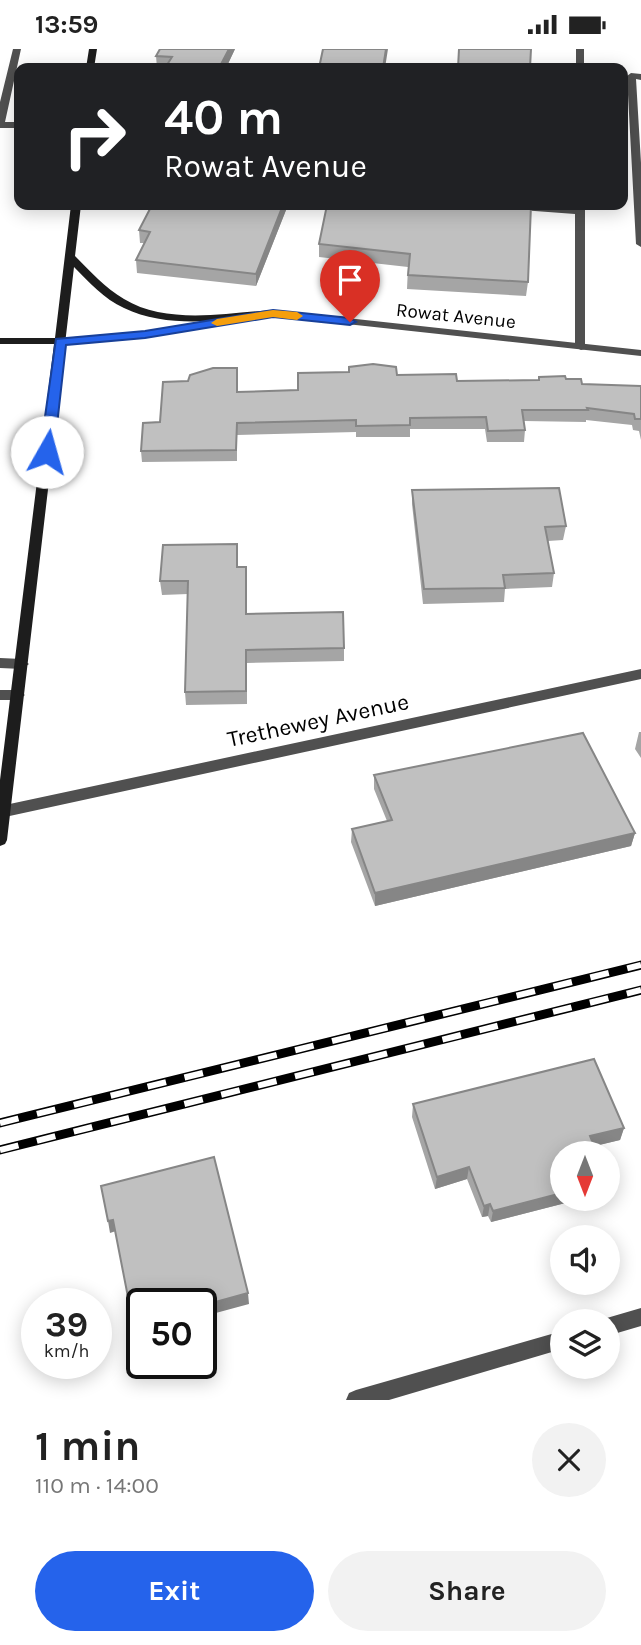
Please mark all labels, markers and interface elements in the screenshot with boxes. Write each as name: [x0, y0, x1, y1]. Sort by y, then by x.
text: 13:59: [35, 9, 98, 40]
text: 40 m: [164, 89, 283, 146]
icon: right: [49, 91, 140, 182]
text: Rowat Avenue: [164, 148, 367, 185]
pin: [320, 250, 380, 322]
icon: arrive: [331, 261, 369, 299]
street label: Rowat Avenue: [395, 299, 517, 333]
position arrow: [10, 415, 84, 489]
street label: Trethewey Avenue: [225, 688, 411, 753]
north arrow: [550, 1141, 620, 1211]
map controls: [550, 1141, 620, 1379]
button: sound: [550, 1225, 620, 1295]
speed limit sign: 50: [126, 1288, 217, 1379]
text: 39: [45, 1304, 88, 1345]
button: layers: [550, 1309, 620, 1379]
text: km/h: [44, 1340, 89, 1362]
text: 1 min: [35, 1421, 140, 1471]
button: close: [532, 1423, 606, 1497]
text: 110 m · 14:00: [35, 1472, 159, 1499]
button: Exit: [35, 1551, 314, 1631]
button: Share: [328, 1551, 606, 1631]

